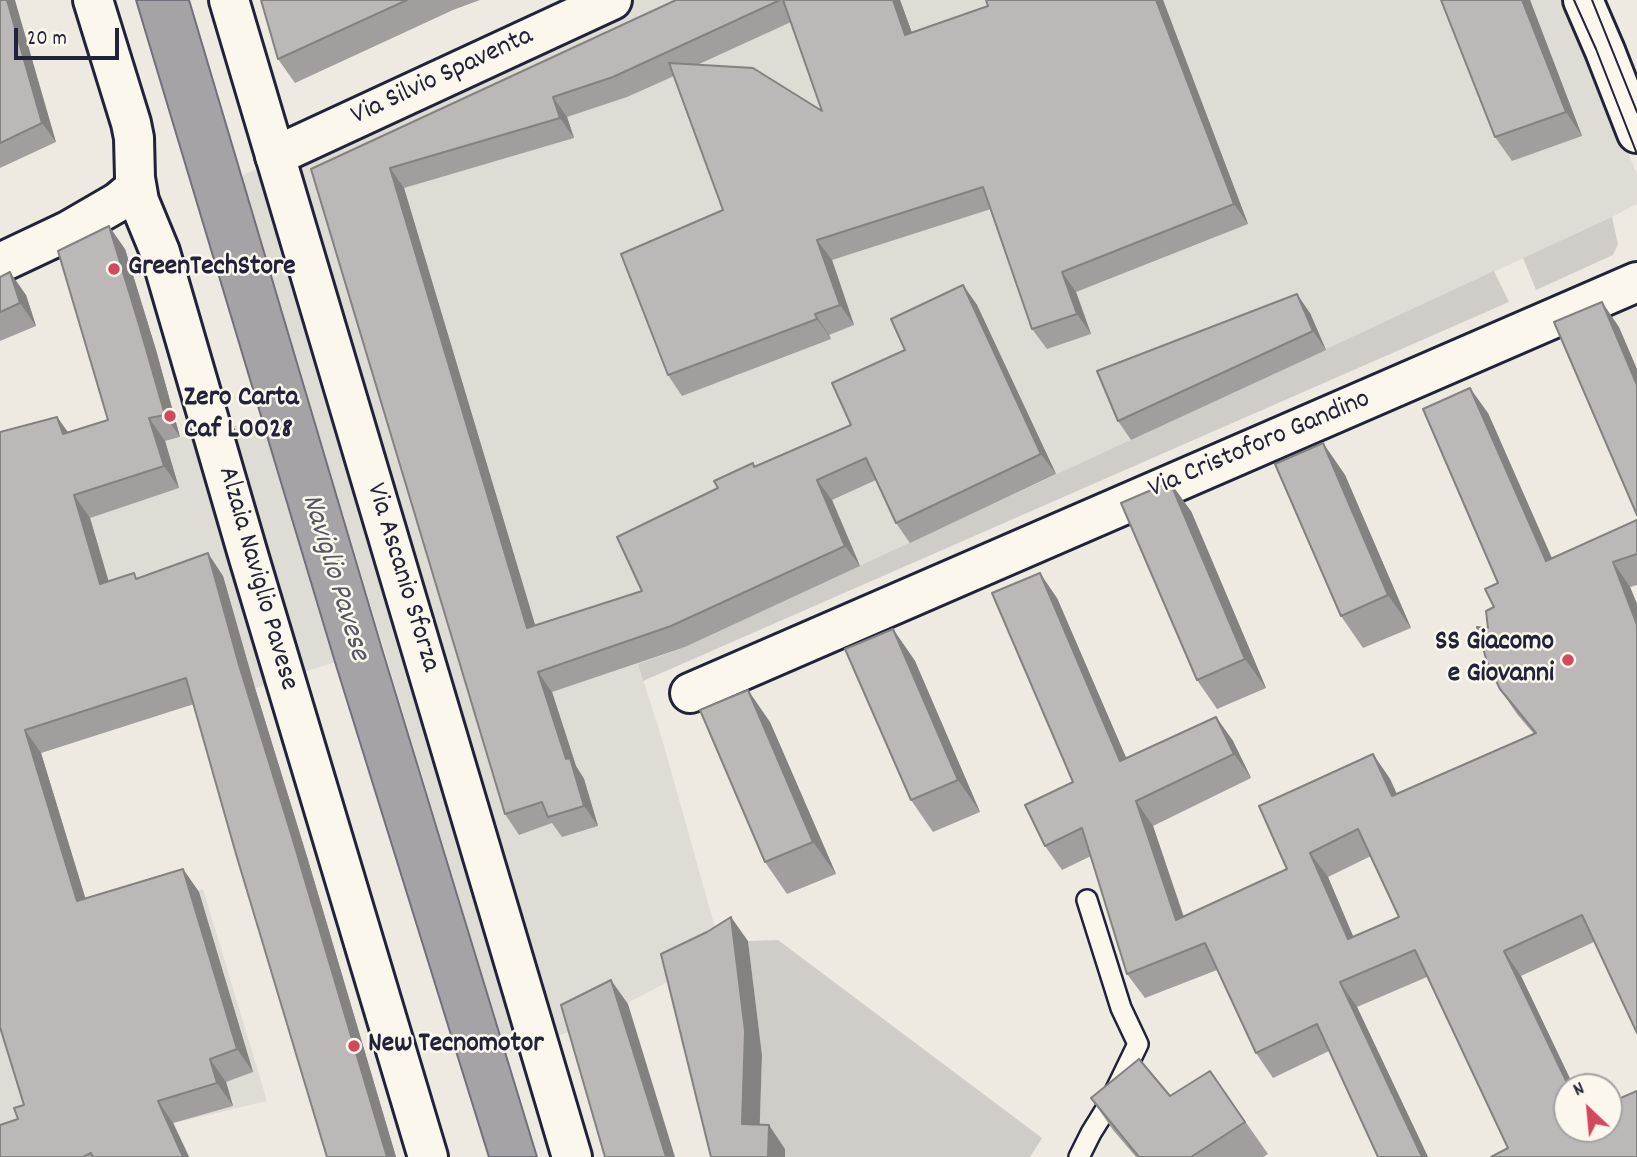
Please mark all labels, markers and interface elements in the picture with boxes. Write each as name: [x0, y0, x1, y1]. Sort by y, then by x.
scale bar: [18, 14, 122, 58]
street label: Via Silvio Spaventa: [347, 21, 539, 135]
text: 20 m: [27, 25, 67, 55]
place label: GreenTechStore: [128, 252, 296, 286]
marker: GreenTechStore: [106, 261, 122, 277]
place label: Zero Carta Caf L0028: [184, 383, 299, 449]
street label: Via Cristoforo Gandino: [1144, 384, 1376, 508]
marker: Zero Carta Caf L0028: [162, 408, 178, 424]
street label: Alzaia Naviglio Pavese: [208, 463, 304, 695]
street label: Via Ascanio Sforza: [356, 480, 446, 676]
water label: Naviglio Pavese: [291, 490, 375, 666]
place label: SS Giacomo e Giovanni: [1435, 627, 1554, 693]
marker: SS Giacomo e Giovanni: [1560, 652, 1576, 668]
place label: New Tecnomotor: [368, 1029, 544, 1063]
marker: New Tecnomotor: [346, 1038, 362, 1054]
north arrow: [1553, 1073, 1623, 1143]
text: N: [1569, 1076, 1590, 1105]

